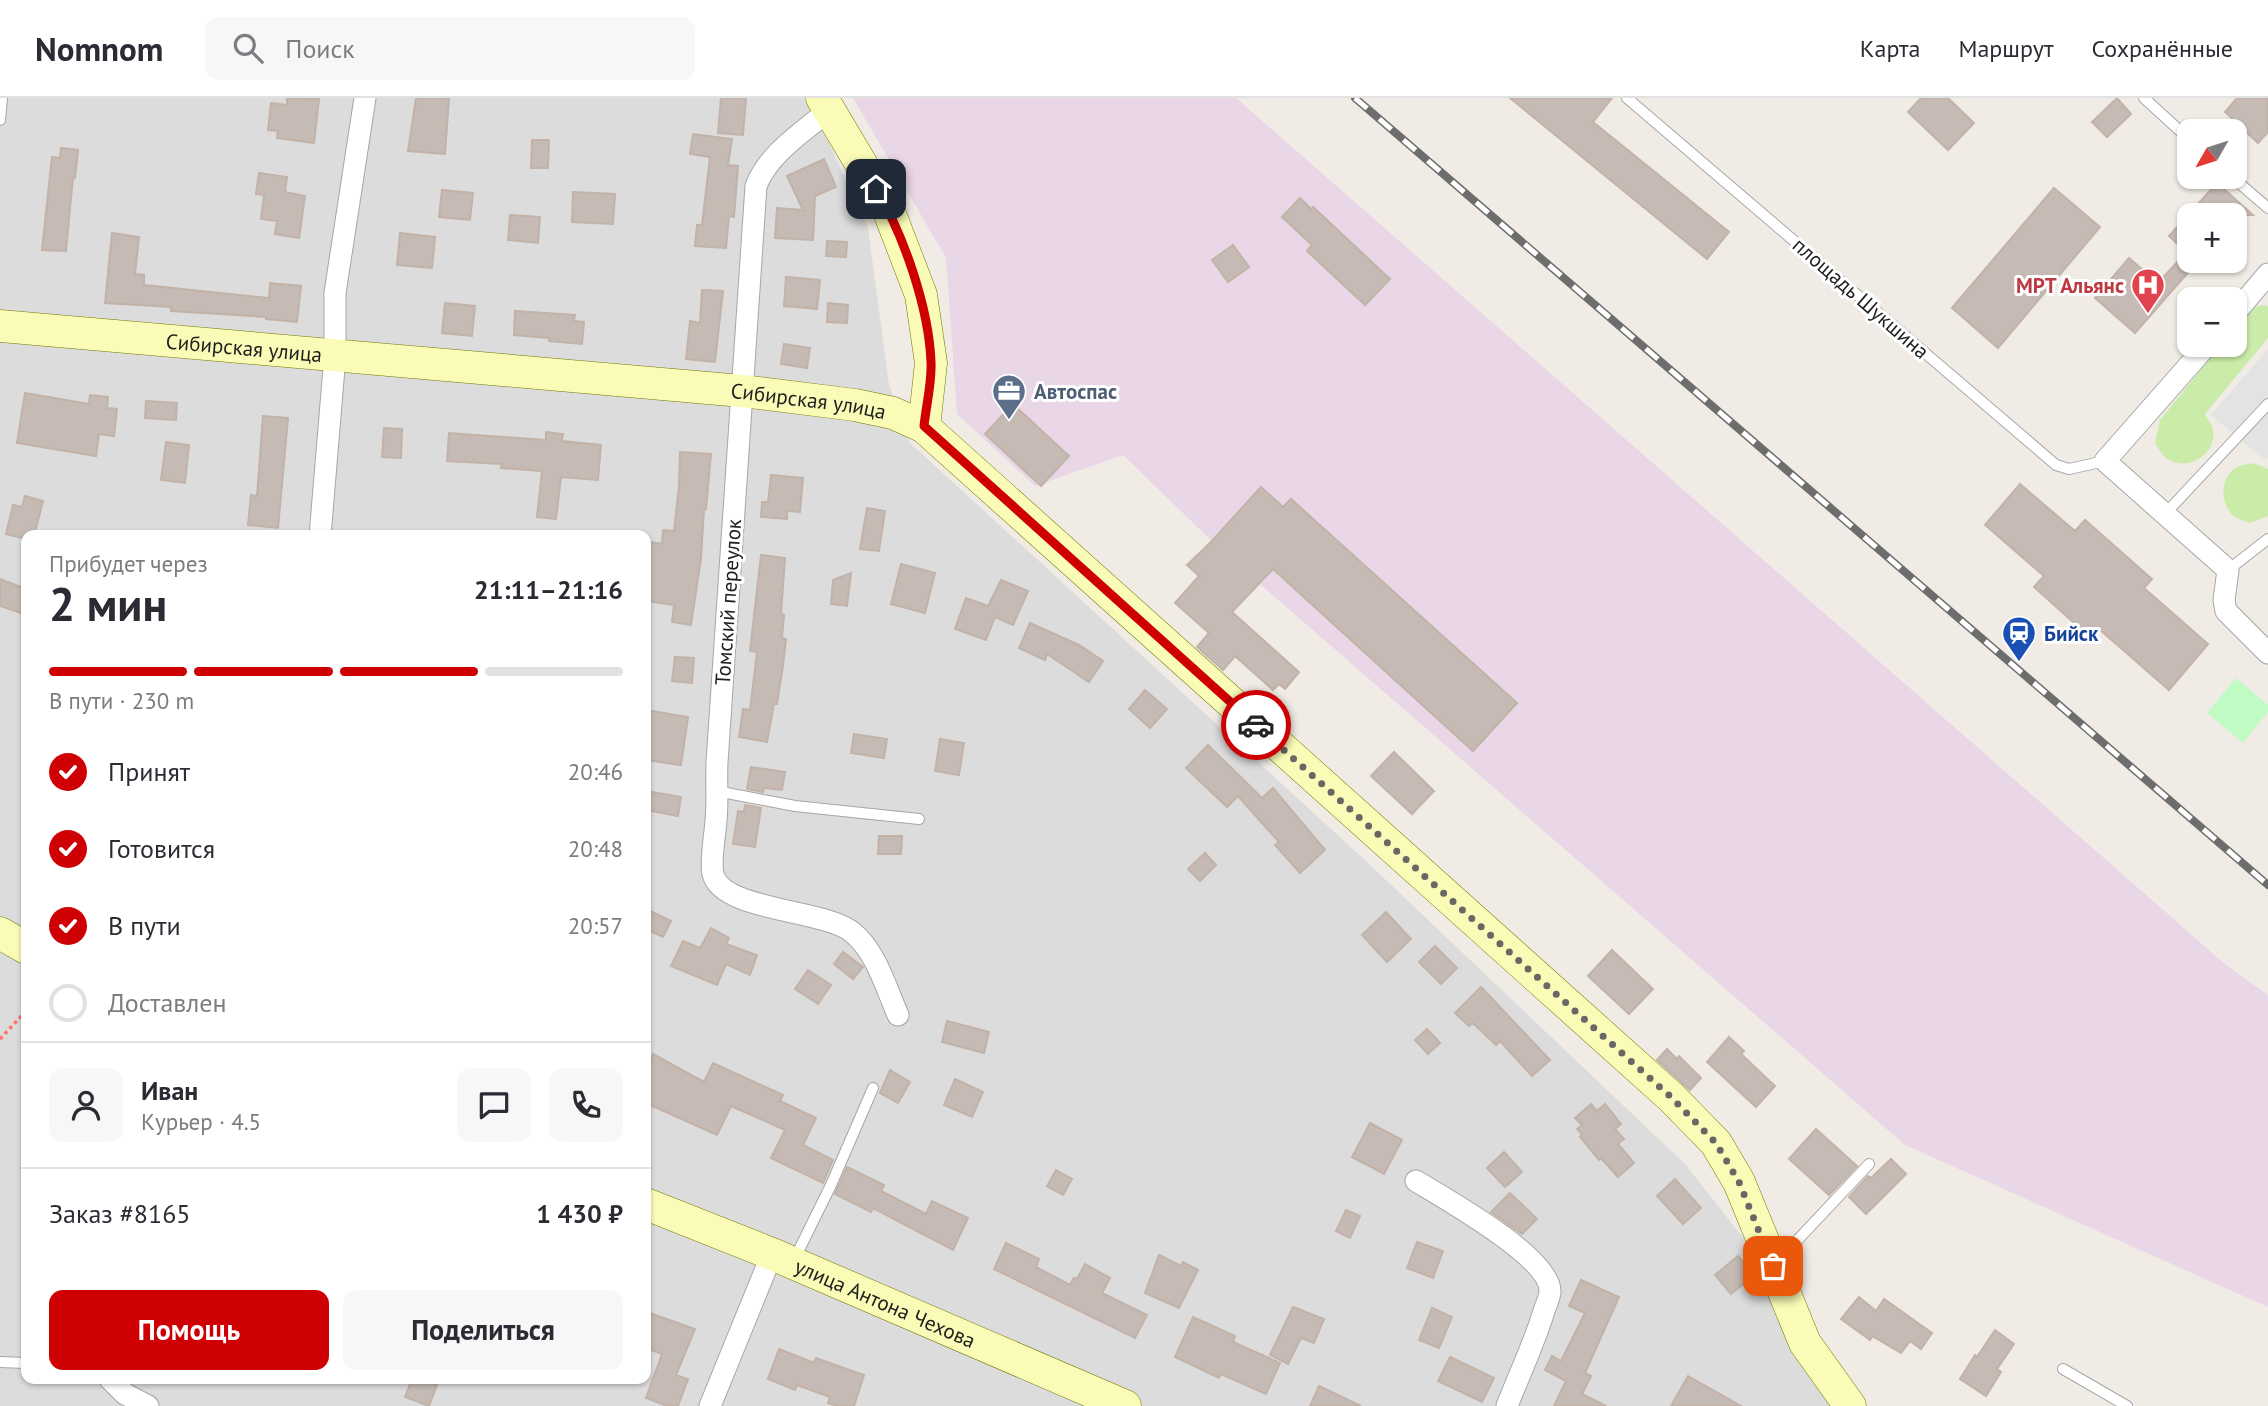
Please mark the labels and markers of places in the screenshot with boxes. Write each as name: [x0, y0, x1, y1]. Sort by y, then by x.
pin: [846, 159, 906, 219]
hospital icon: МРТ Альянс: [2129, 266, 2167, 315]
place label: МРТ Альянс: [2016, 272, 2124, 299]
office icon: Автоспас: [990, 372, 1028, 421]
place label: Автоспас: [1034, 378, 1117, 405]
station icon: Бийск: [2000, 614, 2038, 663]
place label: Бийск: [2044, 620, 2099, 647]
pin: [1743, 1236, 1803, 1296]

